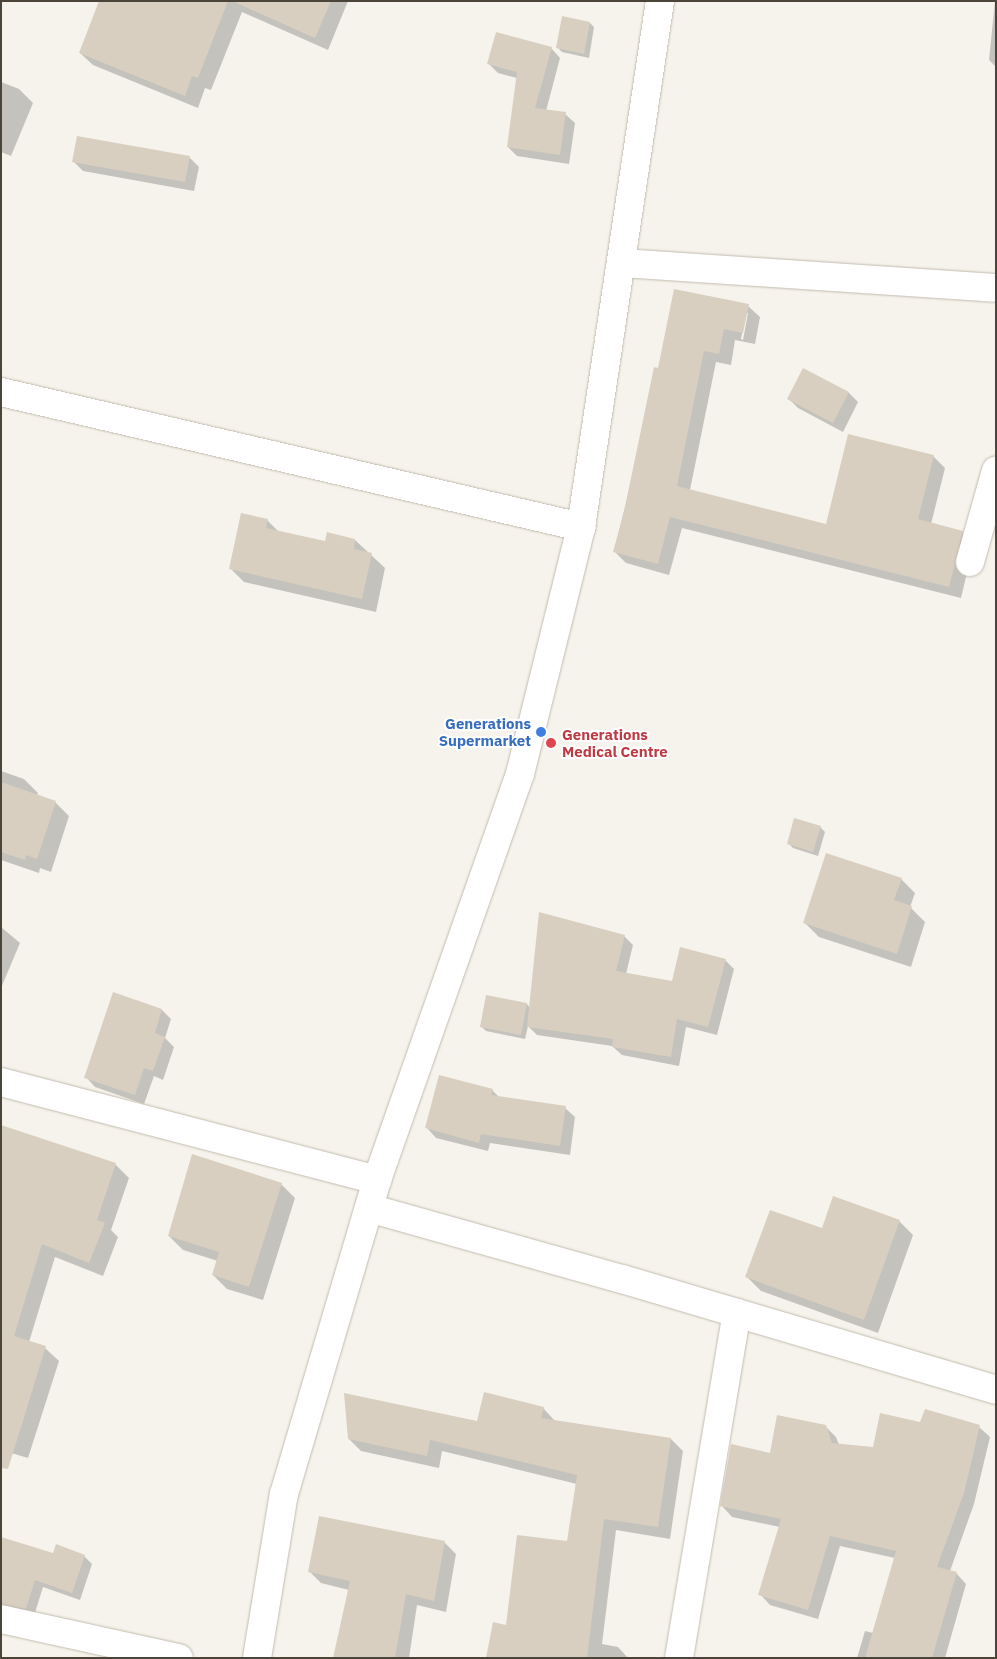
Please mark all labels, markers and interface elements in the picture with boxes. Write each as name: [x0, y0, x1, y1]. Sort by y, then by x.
place label: Generations Supermarket: [439, 714, 531, 749]
place label: Generations Medical Centre: [562, 725, 668, 760]
marker: Generations Supermarket: [535, 726, 547, 738]
marker: Generations Medical Centre: [544, 736, 558, 750]

